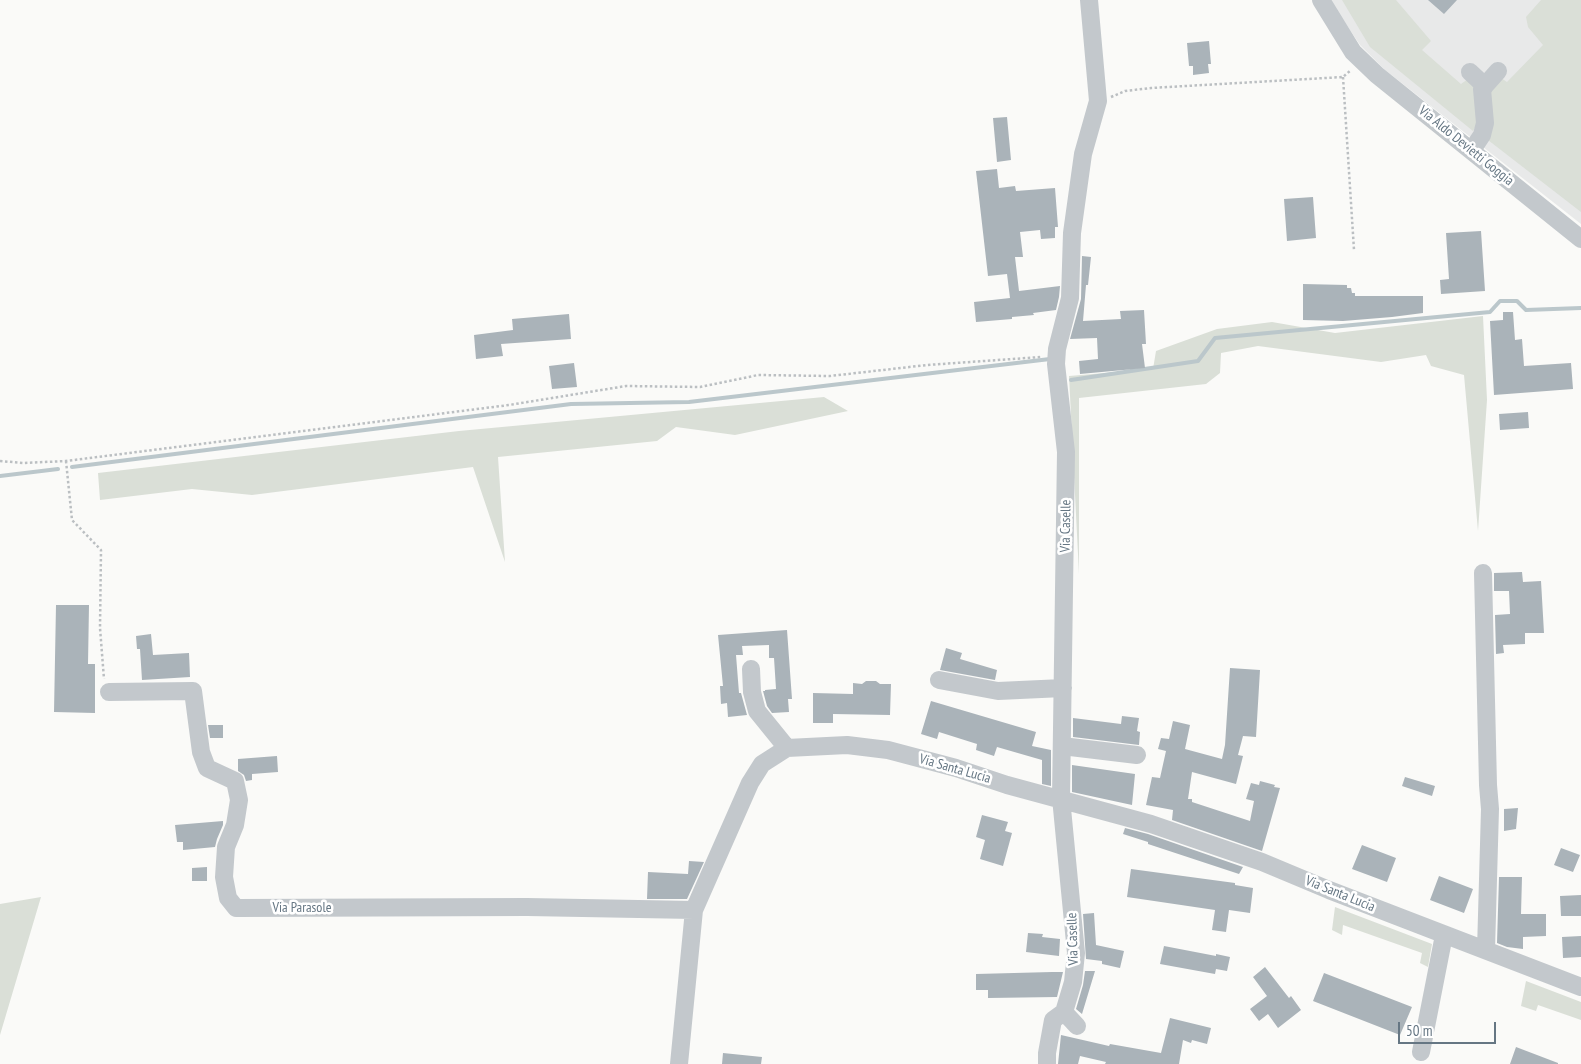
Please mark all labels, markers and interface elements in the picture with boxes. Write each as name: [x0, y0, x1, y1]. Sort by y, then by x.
street label: Via Aldo Devietti Goggia: [1415, 102, 1517, 190]
street label: Via Caselle: [1057, 499, 1075, 553]
street label: Via Santa Lucia: [917, 751, 993, 787]
street label: Via Santa Lucia: [1303, 872, 1377, 916]
street label: Via Parasole: [273, 900, 331, 916]
street label: Via Caselle: [1064, 912, 1082, 966]
scale bar: [1401, 1012, 1498, 1044]
text: 50 m: [1406, 1021, 1432, 1040]

